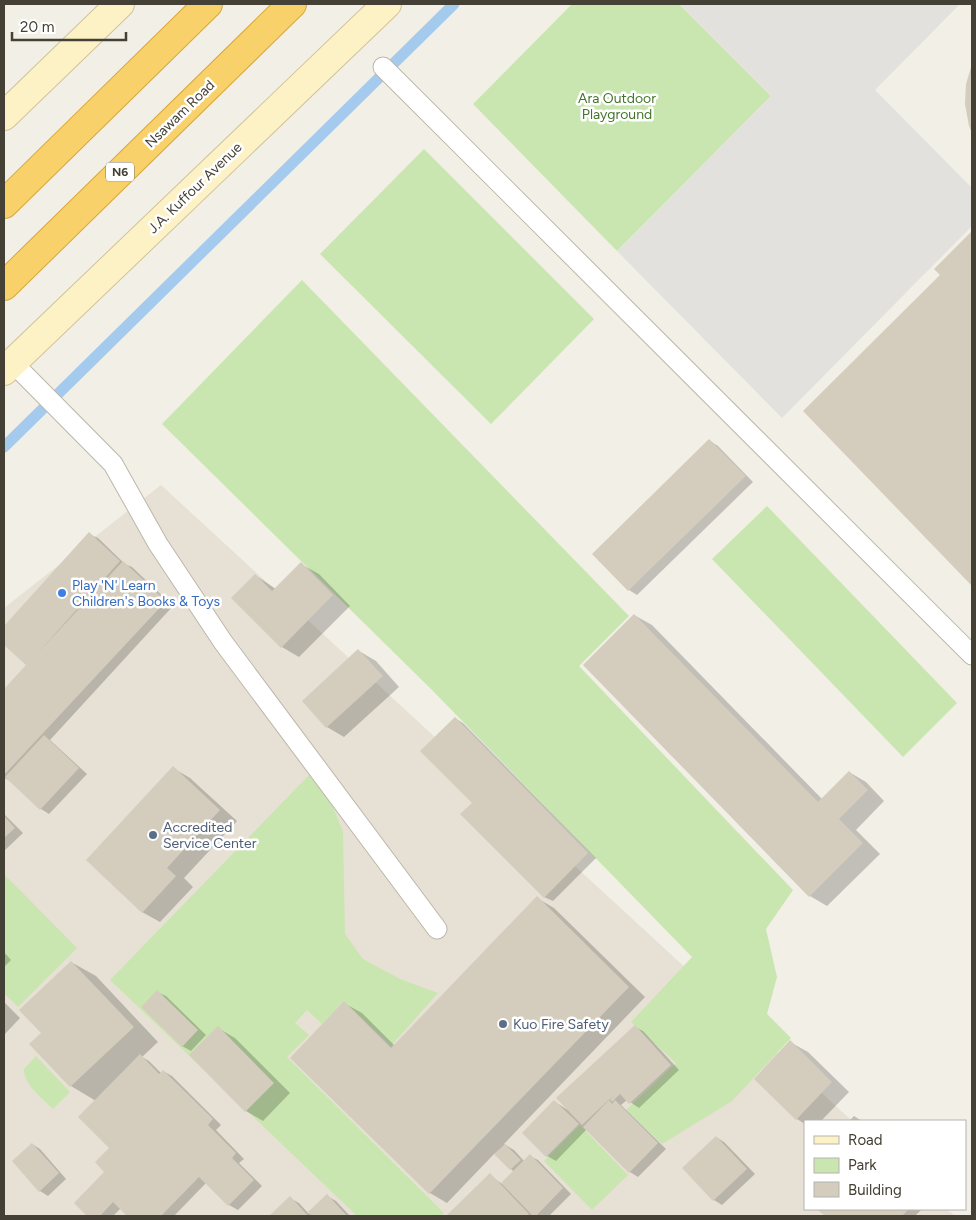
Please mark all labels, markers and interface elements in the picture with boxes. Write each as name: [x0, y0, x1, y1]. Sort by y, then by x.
scale bar: [12, 10, 126, 42]
text: 20 m: [20, 18, 54, 36]
street label: Nsawam Road: [142, 77, 218, 151]
park label: Ara Outdoor Playground: [578, 90, 656, 123]
street label: J.A. Kuffour Avenue: [144, 139, 246, 237]
road number: N6: [106, 162, 134, 182]
place label: Play 'N' Learn Children's Books & Toys: [72, 577, 220, 610]
marker: Play 'N' Learn Children's Books & Toys: [56, 587, 68, 599]
place label: Accredited Service Center: [163, 819, 257, 852]
marker: Accredited Service Center: [147, 829, 159, 841]
place label: Kuo Fire Safety: [513, 1016, 609, 1033]
marker: Kuo Fire Safety: [497, 1018, 509, 1030]
legend: [804, 1120, 966, 1210]
text: Road: [848, 1131, 883, 1149]
text: Park: [848, 1156, 877, 1174]
text: Building: [848, 1181, 902, 1199]

